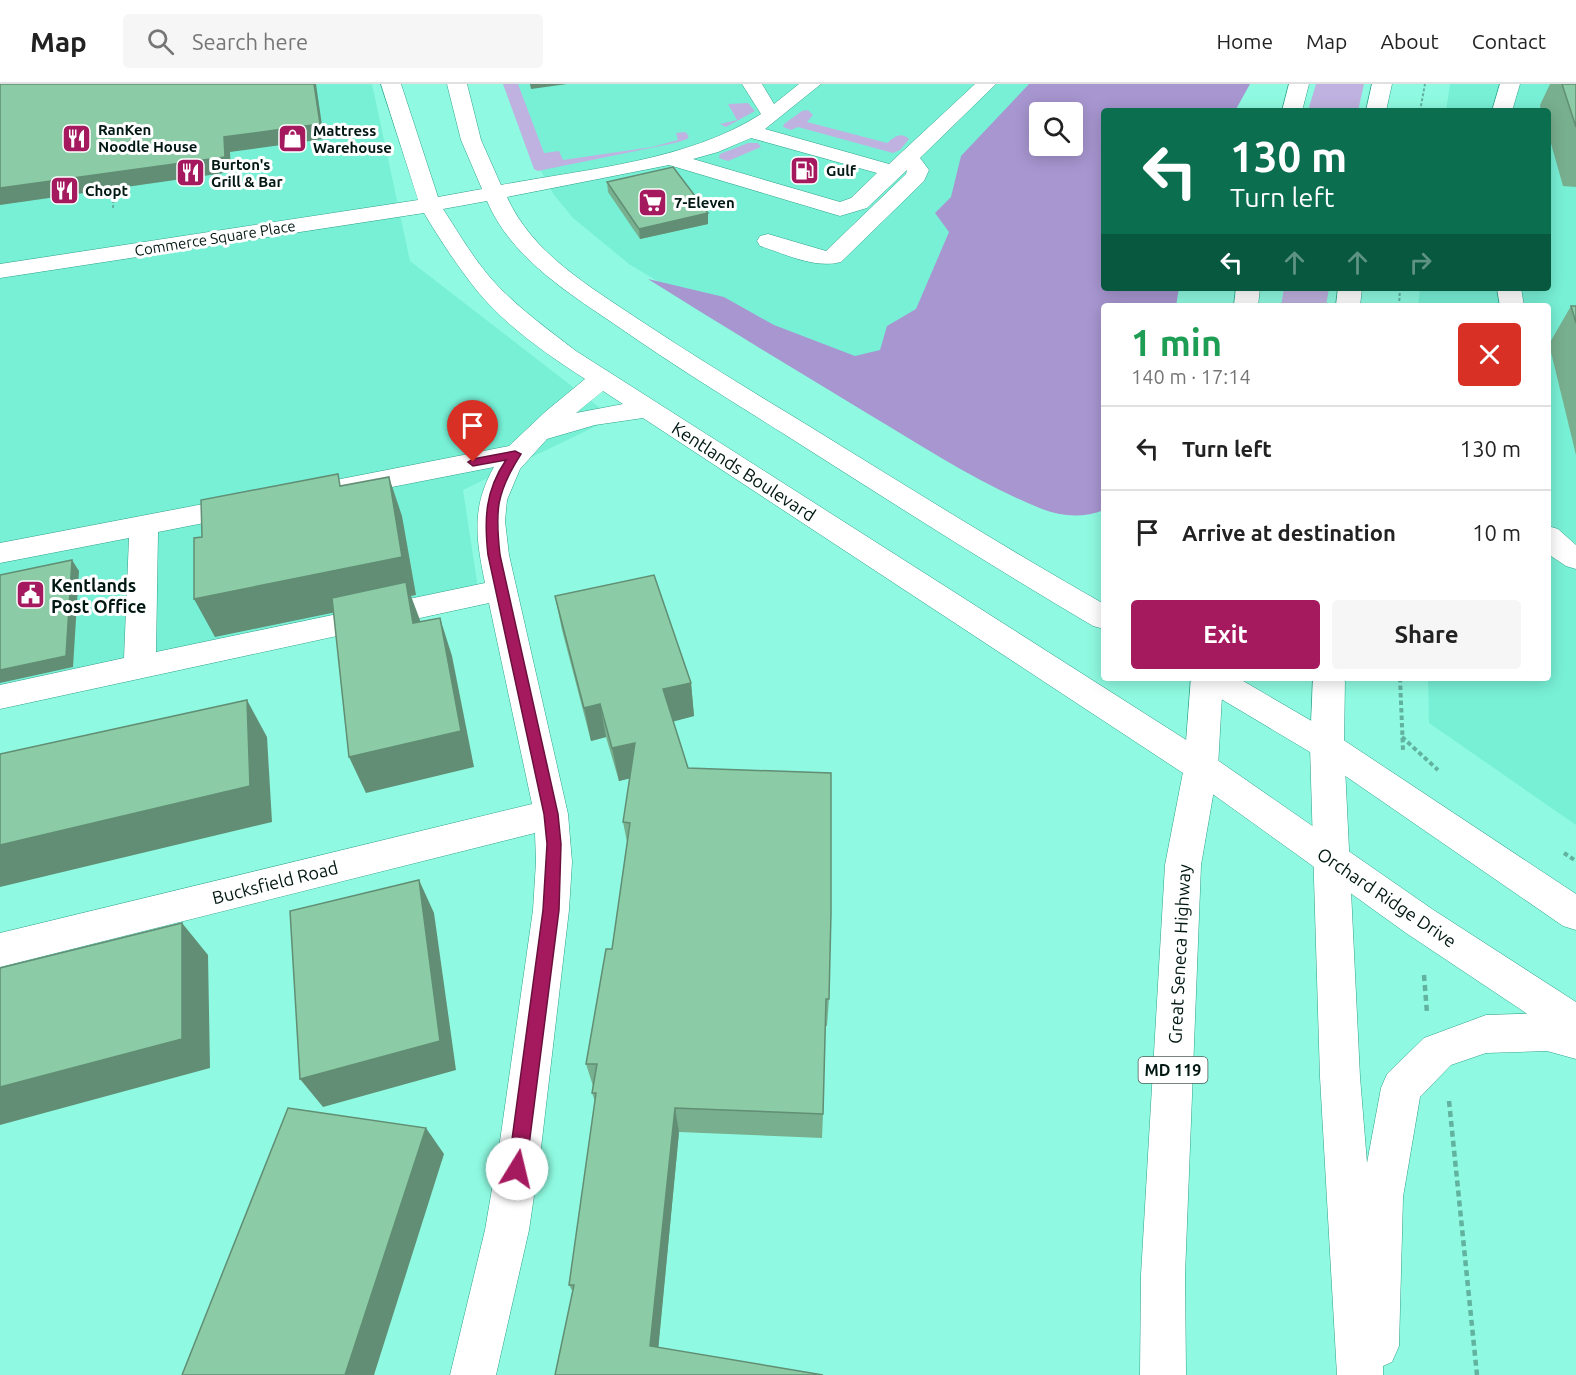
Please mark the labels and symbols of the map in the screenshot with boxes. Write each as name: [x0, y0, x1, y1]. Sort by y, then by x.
place label: RanKen Noodle House: [98, 121, 197, 155]
restaurant icon: RanKen Noodle House: [61, 122, 93, 154]
place label: Mattress Warehouse: [313, 122, 392, 156]
shop icon: Mattress Warehouse: [276, 123, 308, 155]
fuel station icon: Gulf: [789, 154, 821, 186]
place label: Burton's Grill & Bar: [211, 156, 283, 190]
restaurant icon: Burton's Grill & Bar: [174, 157, 206, 189]
place label: Gulf: [826, 162, 857, 179]
restaurant icon: Chopt: [48, 174, 80, 206]
place label: Chopt: [85, 182, 128, 199]
supermarket icon: 7-Eleven: [637, 186, 669, 218]
place label: 7-Eleven: [674, 194, 735, 211]
street label: Commerce Square Place: [133, 217, 297, 259]
pin: [447, 400, 498, 462]
street label: Kentlands Boulevard: [669, 417, 819, 525]
place label: Kentlands Post Office: [51, 575, 146, 616]
public building icon: Kentlands Post Office: [14, 579, 46, 611]
street label: Orchard Ridge Drive: [1314, 843, 1460, 951]
street label: Bucksfield Road: [210, 857, 340, 907]
street label: Great Seneca Highway: [1164, 863, 1194, 1044]
road number: MD 119: [1138, 1057, 1208, 1083]
position arrow: [485, 1137, 549, 1201]

